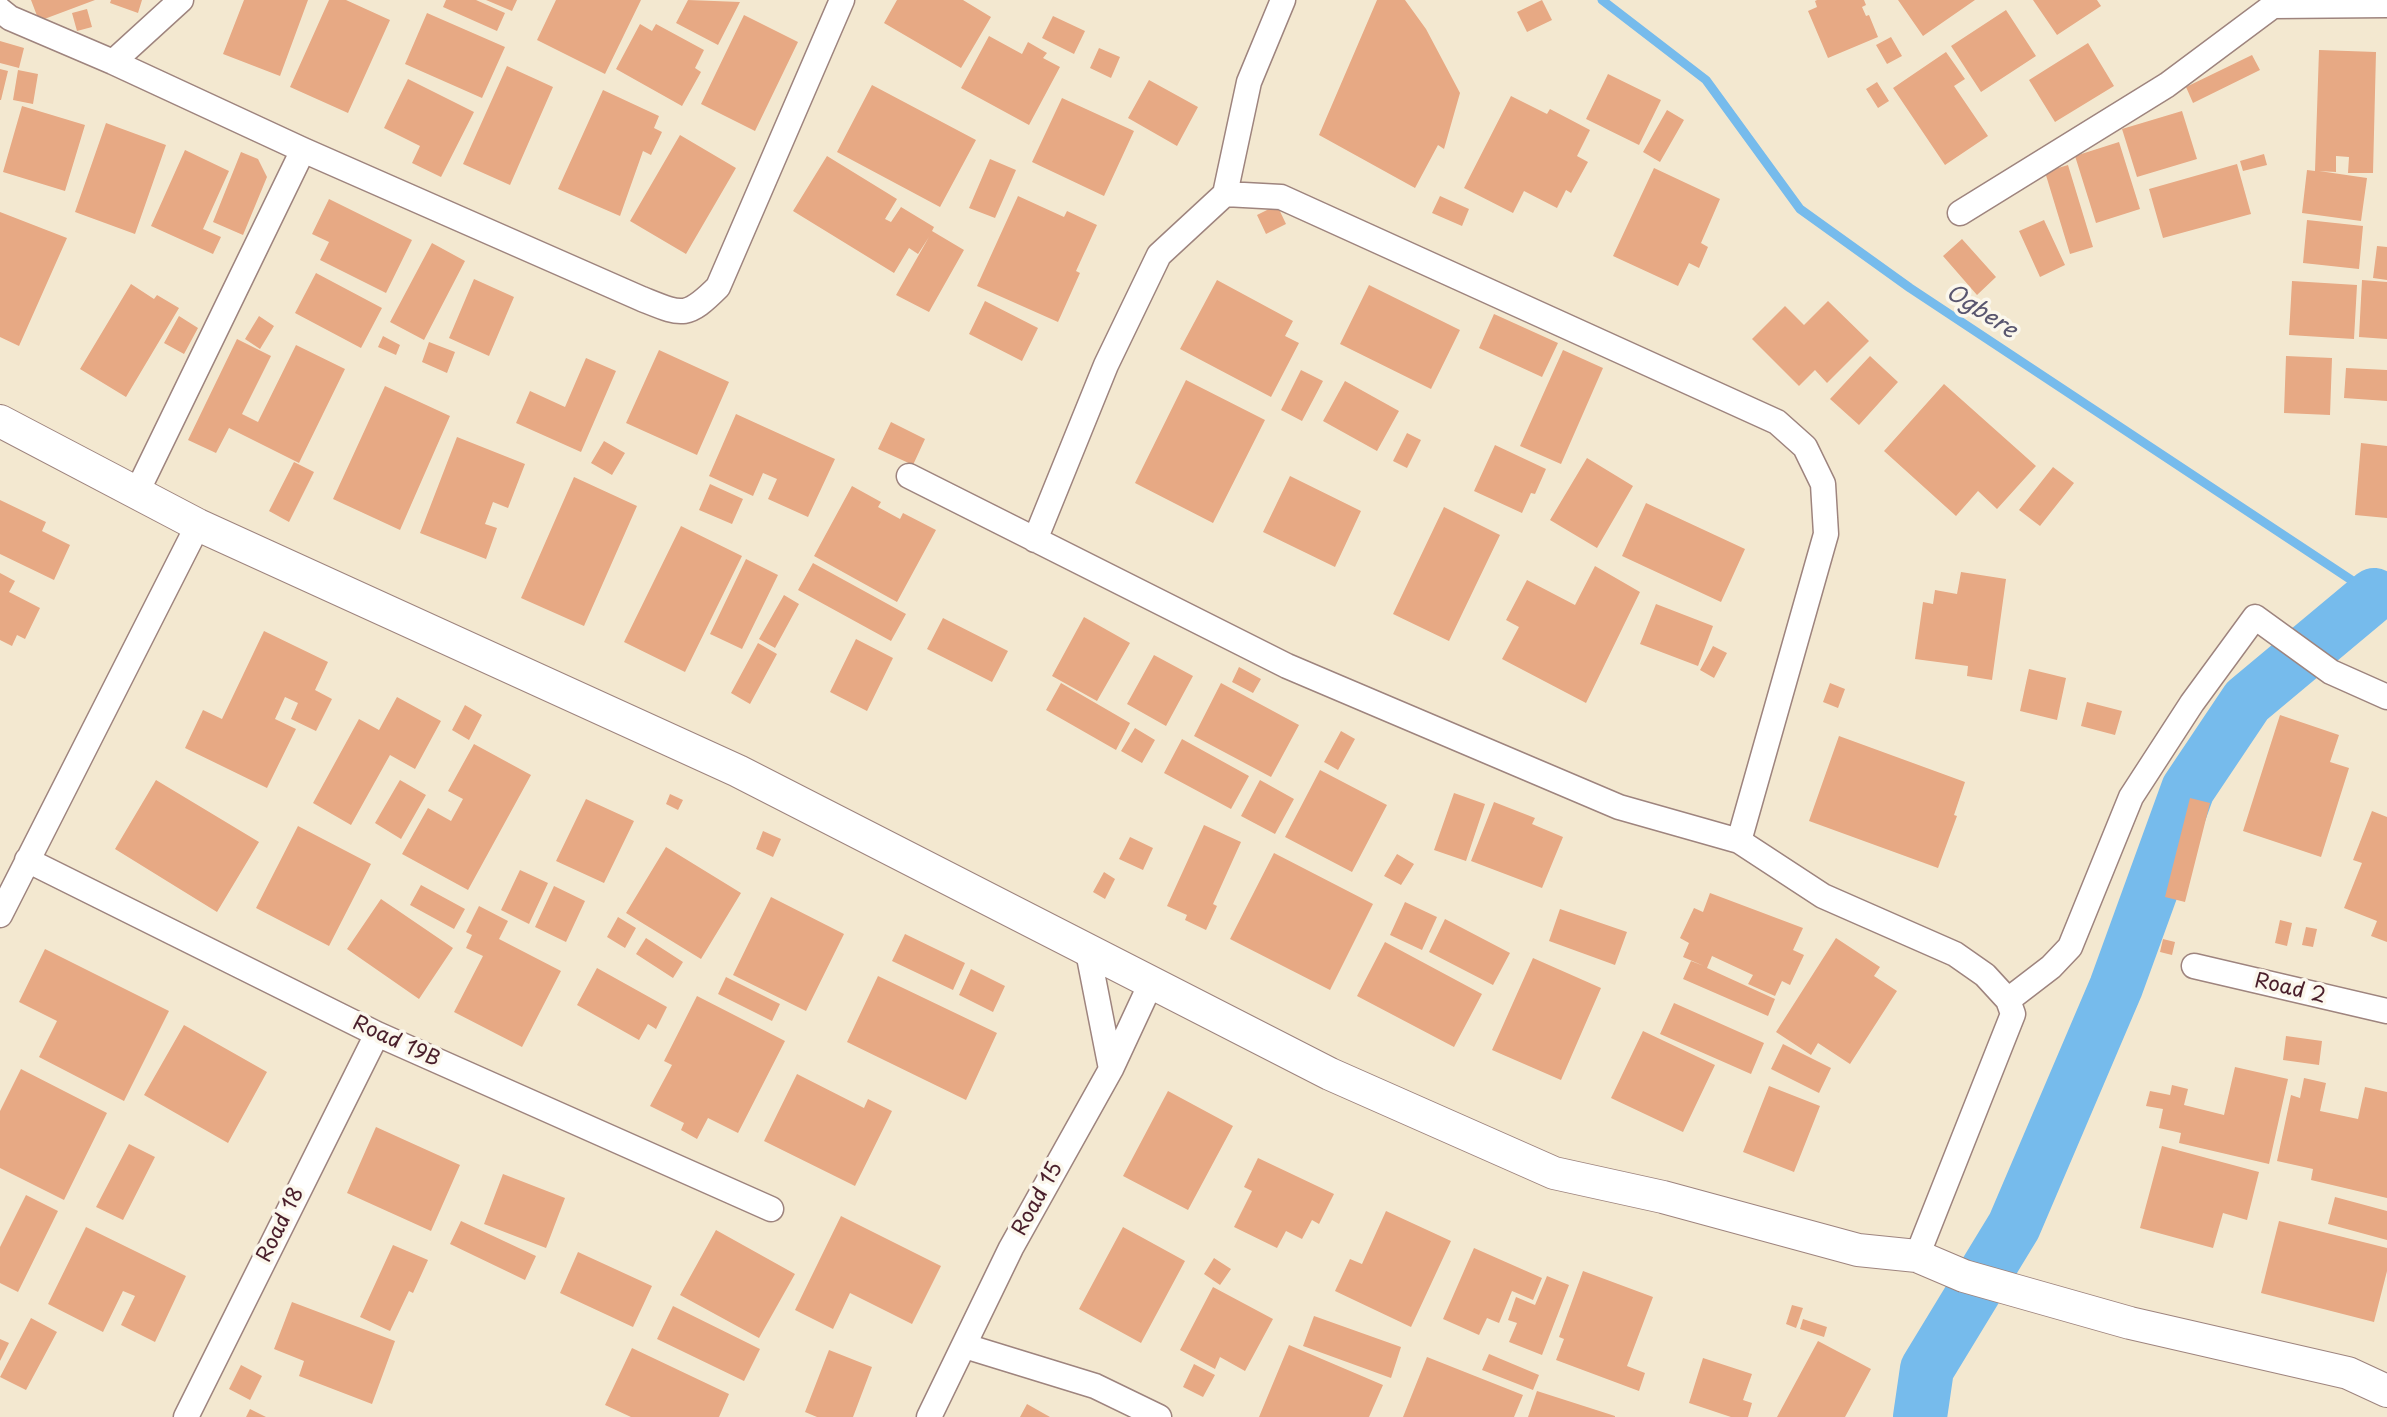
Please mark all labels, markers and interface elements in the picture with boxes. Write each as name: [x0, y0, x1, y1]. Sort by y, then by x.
water label: Ogbere: [1940, 279, 2022, 345]
street label: Road 2: [2252, 969, 2328, 1009]
street label: Road 19B: [348, 1011, 444, 1073]
street label: Road 15: [1007, 1158, 1069, 1240]
street label: Road 18: [252, 1183, 310, 1267]

